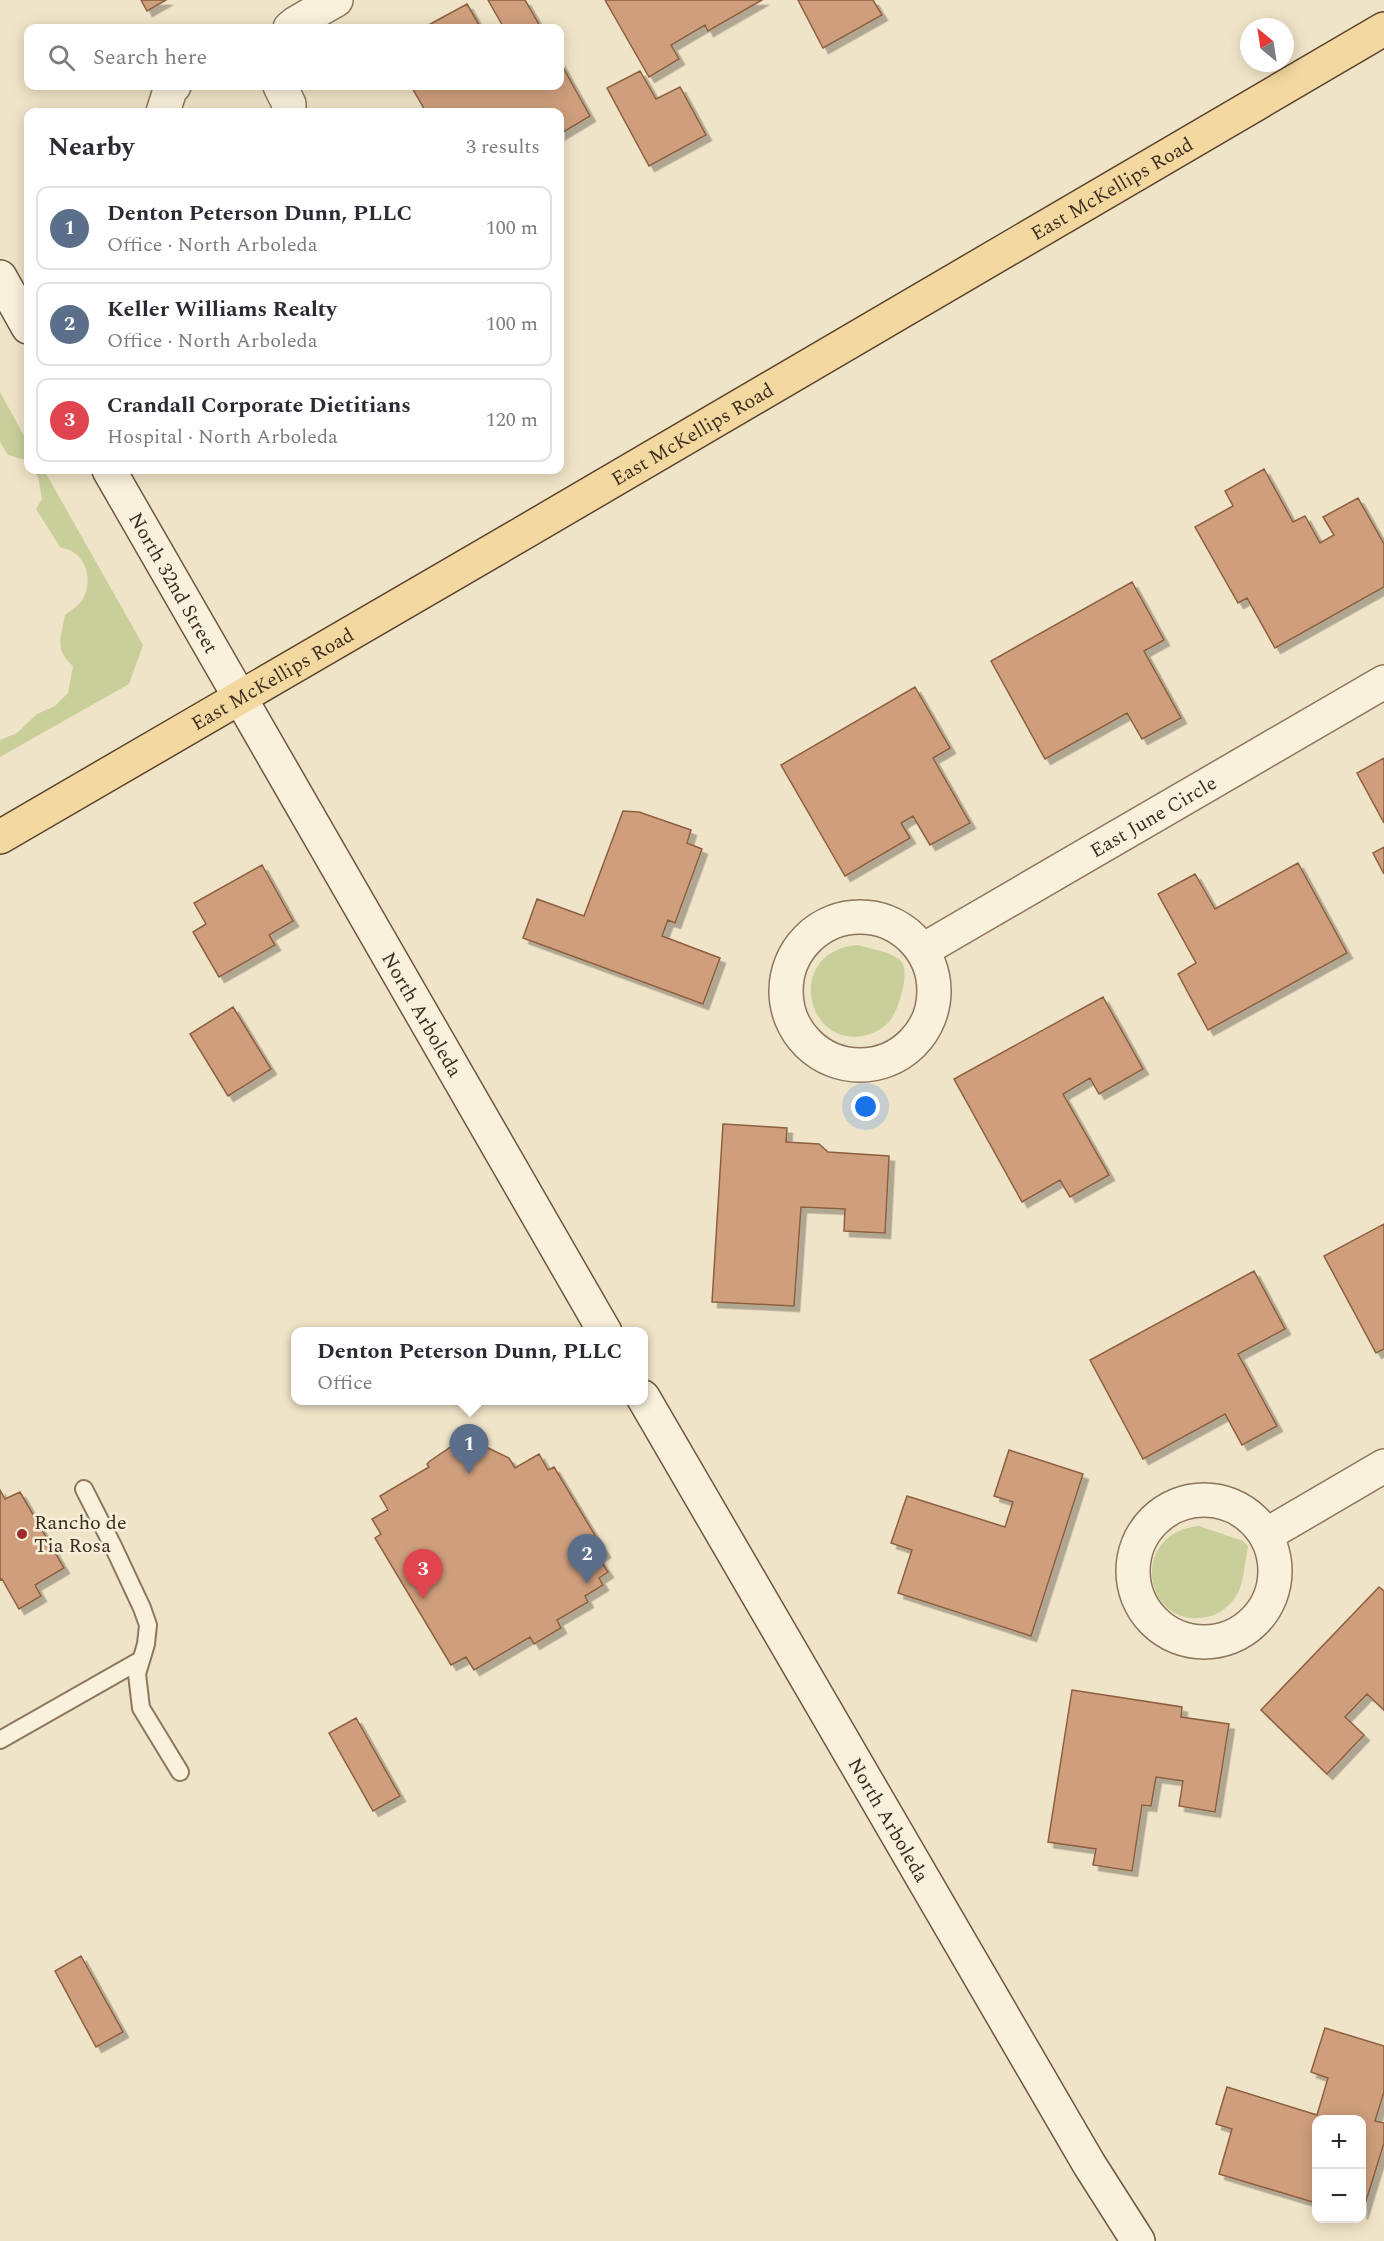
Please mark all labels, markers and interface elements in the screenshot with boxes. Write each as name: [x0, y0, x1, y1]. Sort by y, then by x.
north arrow: [1240, 18, 1294, 72]
search box: [24, 24, 564, 90]
icon: search: [45, 41, 78, 74]
text: Search here: [93, 41, 207, 74]
text: Nearby: [48, 127, 134, 167]
street label: East McKellips Road: [1025, 130, 1199, 249]
text: 3 results: [466, 132, 540, 162]
text: Denton Peterson Dunn, PLLC: [107, 197, 412, 230]
text: 1: [64, 213, 75, 243]
text: 100 m: [486, 213, 538, 243]
text: Office · North Arboleda: [107, 230, 318, 260]
text: Keller Williams Realty: [107, 293, 337, 326]
text: 2: [64, 309, 75, 339]
text: 100 m: [486, 309, 538, 339]
text: Office · North Arboleda: [107, 326, 318, 356]
street label: East McKellips Road: [606, 375, 780, 494]
text: Crandall Corporate Dietitians: [107, 389, 411, 422]
text: 3: [64, 405, 75, 435]
text: 120 m: [486, 405, 538, 435]
text: Hospital · North Arboleda: [107, 422, 338, 452]
street label: North 32nd Street: [120, 507, 226, 659]
street label: East McKellips Road: [186, 620, 360, 739]
street label: East June Circle: [1084, 768, 1223, 866]
street label: North Arboleda: [373, 947, 469, 1083]
your location: [851, 1092, 880, 1121]
popup: [291, 1327, 648, 1405]
text: Denton Peterson Dunn, PLLC: [317, 1335, 622, 1368]
text: Office: [317, 1368, 372, 1398]
pin: 1: [450, 1424, 488, 1474]
place label: Rancho de Tia Rosa: [34, 1508, 127, 1561]
marker: Rancho de Tia Rosa: [15, 1527, 29, 1541]
pin: 2: [568, 1534, 606, 1584]
pin: 3: [404, 1550, 442, 1599]
street label: North Arboleda: [840, 1752, 936, 1889]
map controls: [1312, 2115, 1366, 2223]
button: +: [1312, 2115, 1366, 2169]
button: −: [1312, 2169, 1366, 2223]

